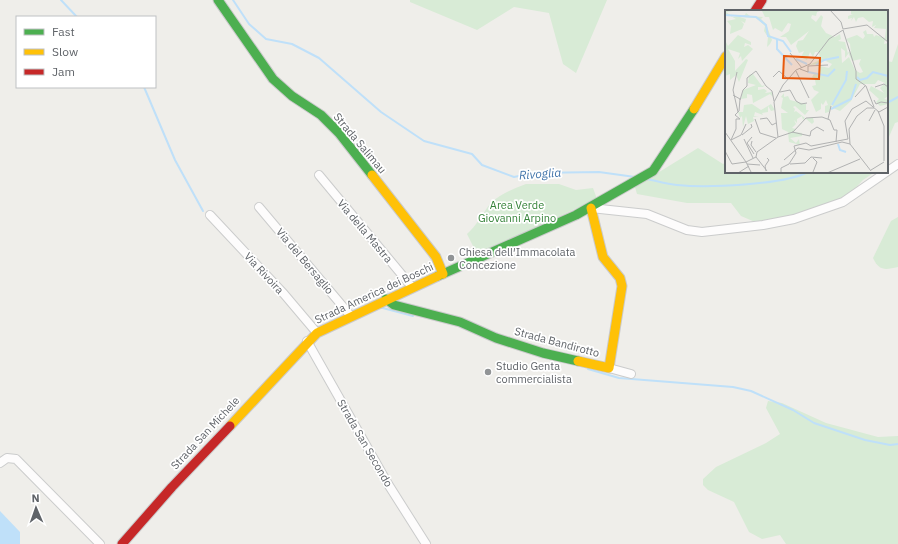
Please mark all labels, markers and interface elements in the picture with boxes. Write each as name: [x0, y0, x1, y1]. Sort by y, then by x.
inset map: [725, 10, 888, 173]
legend: [16, 16, 156, 88]
text: Fast: [52, 24, 75, 39]
text: Slow: [52, 44, 78, 59]
text: Jam: [52, 64, 75, 79]
street label: Strada Salimau: [331, 110, 389, 176]
water label: Rivoglia: [518, 165, 562, 182]
street label: Via della Mastra: [334, 196, 396, 266]
park label: Area Verde Giovanni Arpino: [478, 198, 556, 225]
street label: Via del Bersaglio: [273, 225, 337, 297]
place label: Chiesa dell′Immacolata Concezione: [459, 245, 576, 272]
street label: Via Rivoira: [241, 249, 287, 297]
marker: Chiesa dell′Immacolata Concezione: [446, 253, 456, 263]
street label: Strada America dei Boschi: [312, 259, 436, 327]
street label: Strada Bandirotto: [513, 324, 601, 360]
place label: Studio Genta commercialista: [496, 359, 572, 386]
marker: Studio Genta commercialista: [483, 367, 493, 377]
street label: Strada San Michele: [168, 394, 242, 472]
street label: Strada San Secondo: [334, 397, 396, 489]
north arrow: [16, 488, 56, 528]
text: N: [31, 491, 40, 505]

